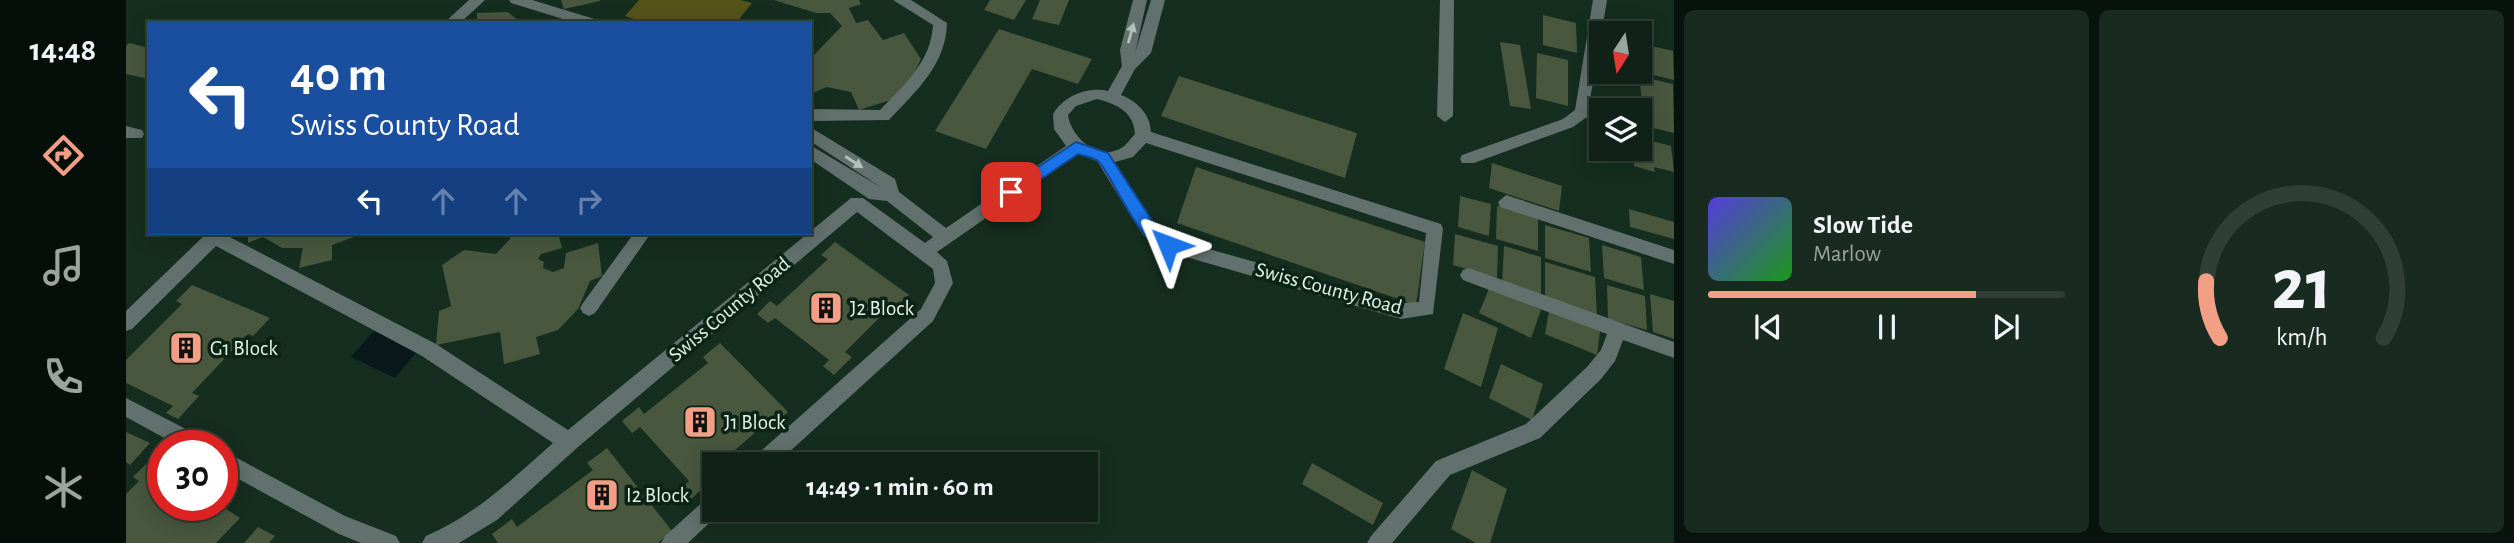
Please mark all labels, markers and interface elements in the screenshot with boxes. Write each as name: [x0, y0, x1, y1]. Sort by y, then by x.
north arrow: [1589, 21, 1652, 84]
map controls: [1589, 21, 1652, 161]
one-way arrow: [1126, 22, 1137, 44]
text: 14:48: [30, 34, 96, 66]
icon: left: [175, 49, 266, 140]
text: 40 m: [290, 51, 387, 100]
button: layers: [1589, 98, 1652, 161]
text: Swiss County Road: [290, 109, 520, 141]
icon: directions: [39, 131, 88, 180]
one-way arrow: [844, 155, 864, 168]
pin: [981, 162, 1041, 222]
icon: arrive: [992, 173, 1030, 211]
icon: left: [351, 182, 389, 220]
icon: ahead: [424, 182, 462, 220]
icon: ahead: [497, 182, 535, 220]
icon: right: [570, 182, 608, 220]
position arrow: [1131, 208, 1205, 282]
text: Slow Tide: [1813, 212, 1913, 238]
icon: music: [39, 241, 88, 290]
text: Marlow: [1813, 243, 1881, 266]
text: 21: [2271, 250, 2332, 323]
street label: Swiss County Road: [665, 253, 794, 366]
street label: Swiss County Road: [1253, 259, 1405, 318]
building icon: J2 Block: [807, 289, 845, 327]
place label: J2 Block: [850, 298, 914, 319]
icon: previous: [1749, 308, 1787, 346]
icon: pause: [1868, 308, 1906, 346]
icon: next: [1987, 308, 2025, 346]
text: km/h: [2276, 324, 2327, 349]
building icon: G1 Block: [167, 329, 205, 367]
place label: G1 Block: [210, 338, 278, 359]
icon: phone: [39, 352, 88, 401]
building icon: J1 Block: [681, 403, 719, 441]
place label: J1 Block: [724, 412, 786, 433]
speed limit sign: 30: [147, 430, 238, 521]
icon: climate: [39, 463, 88, 512]
text: 14:49 · 1 min · 60 m: [806, 474, 994, 500]
building icon: I2 Block: [583, 476, 621, 514]
place label: I2 Block: [626, 485, 690, 506]

